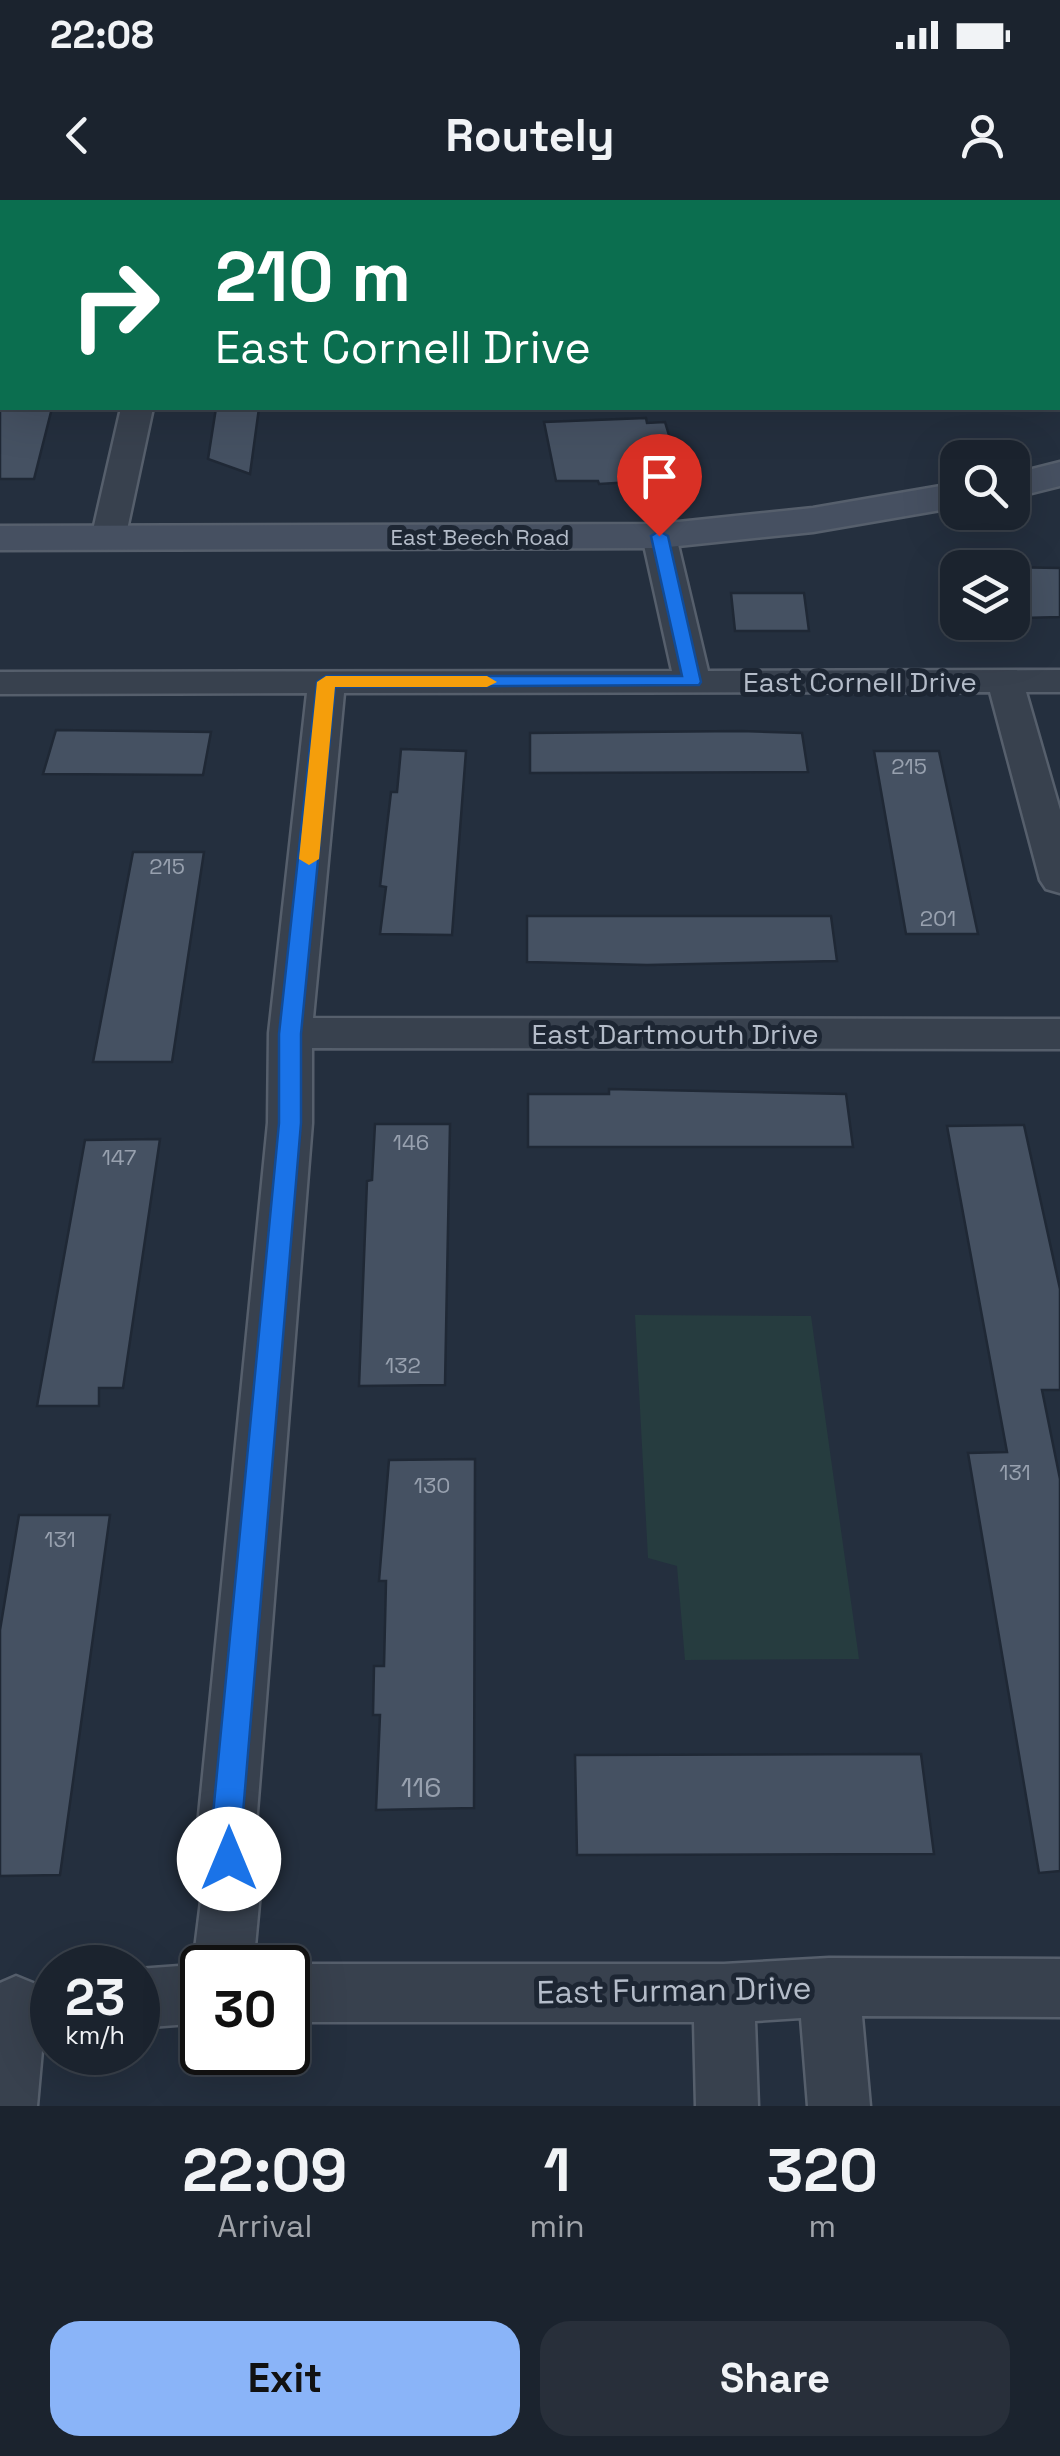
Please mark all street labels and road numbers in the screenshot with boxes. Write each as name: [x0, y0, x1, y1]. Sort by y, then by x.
street label: East Beech Road: [391, 523, 569, 551]
street label: East Cornell Drive: [743, 664, 977, 700]
street label: East Dartmouth Drive: [531, 1016, 819, 1052]
street label: East Furman Drive: [536, 1968, 812, 2012]

